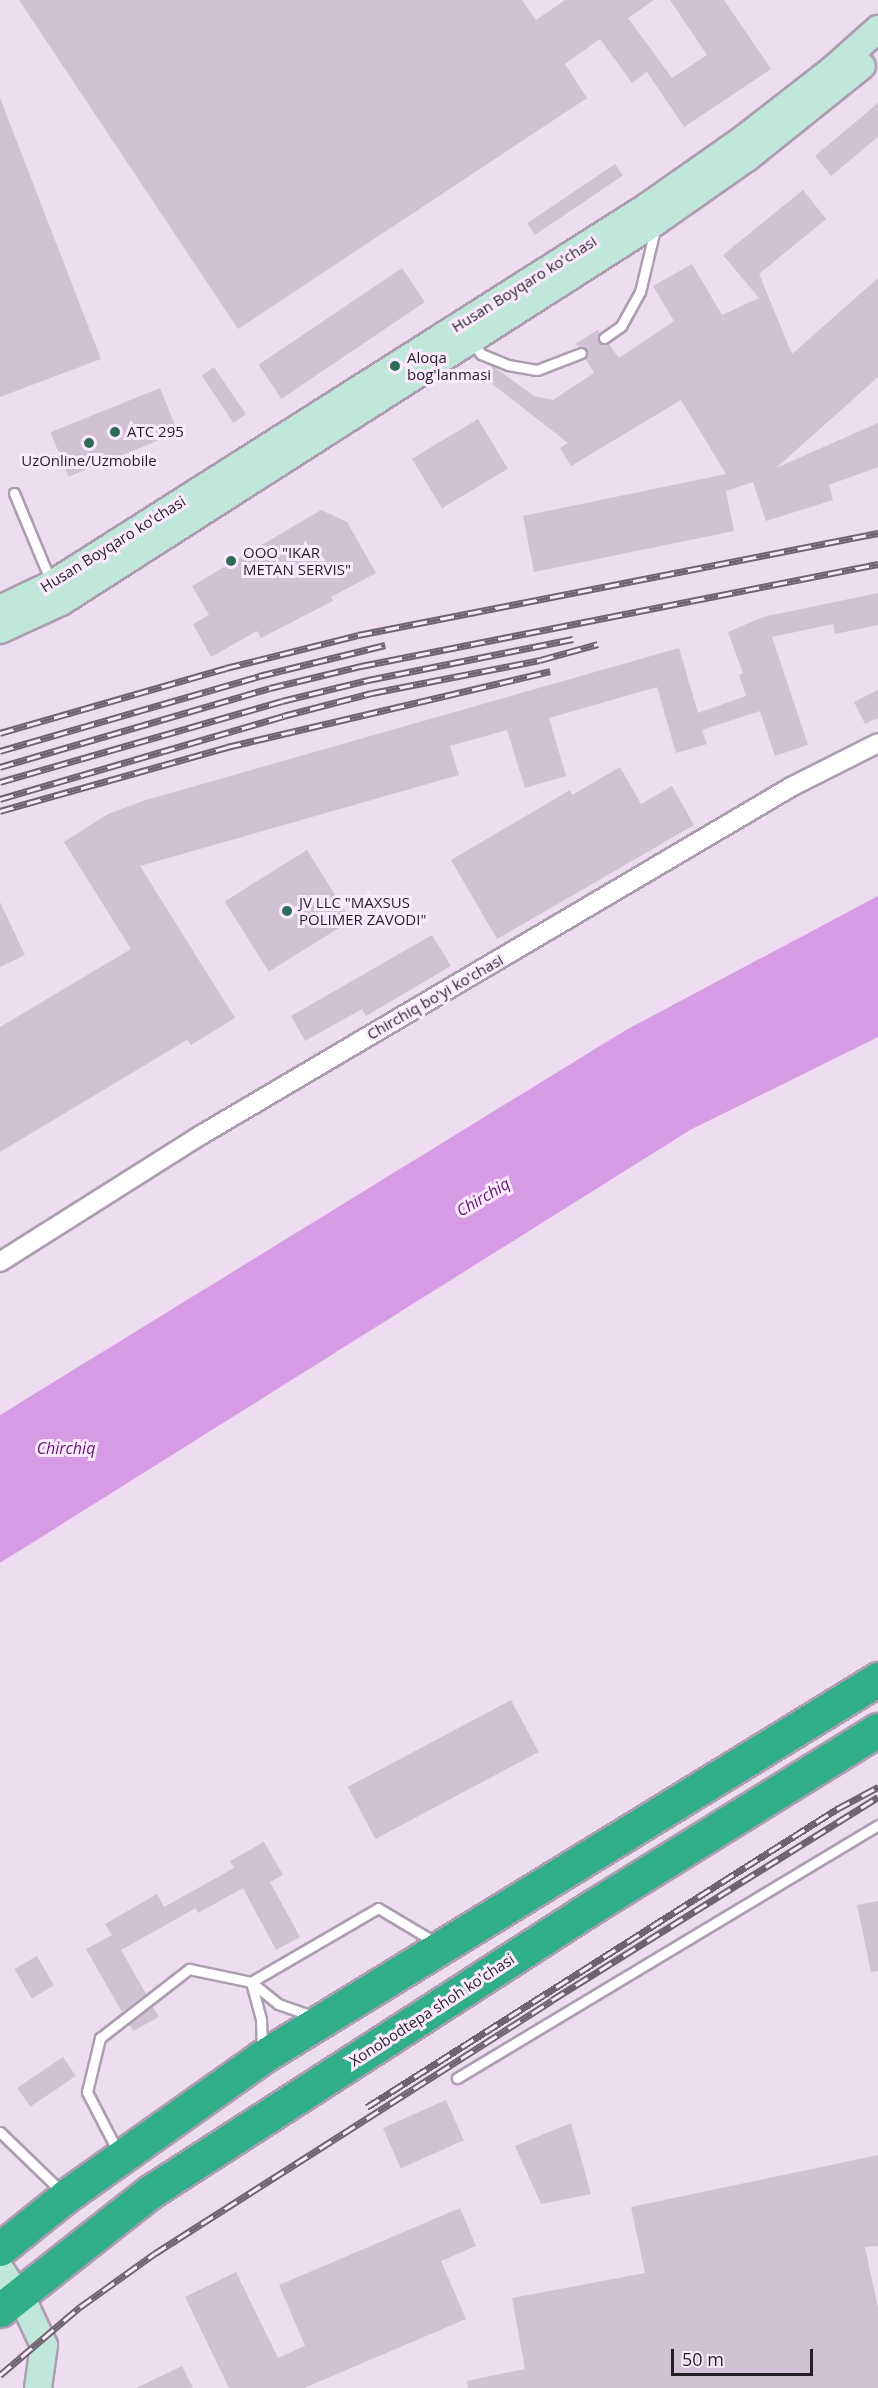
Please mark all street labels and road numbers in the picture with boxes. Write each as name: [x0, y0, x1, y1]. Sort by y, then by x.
street label: Husan Boyqaro ko'chasi: [448, 232, 600, 336]
street label: Husan Boyqaro ko'chasi: [37, 492, 189, 596]
street label: Chirchiq bo'yi ko'chasi: [364, 951, 506, 1043]
street label: Xonobodtepa shoh ko'chasi: [346, 1950, 518, 2070]

